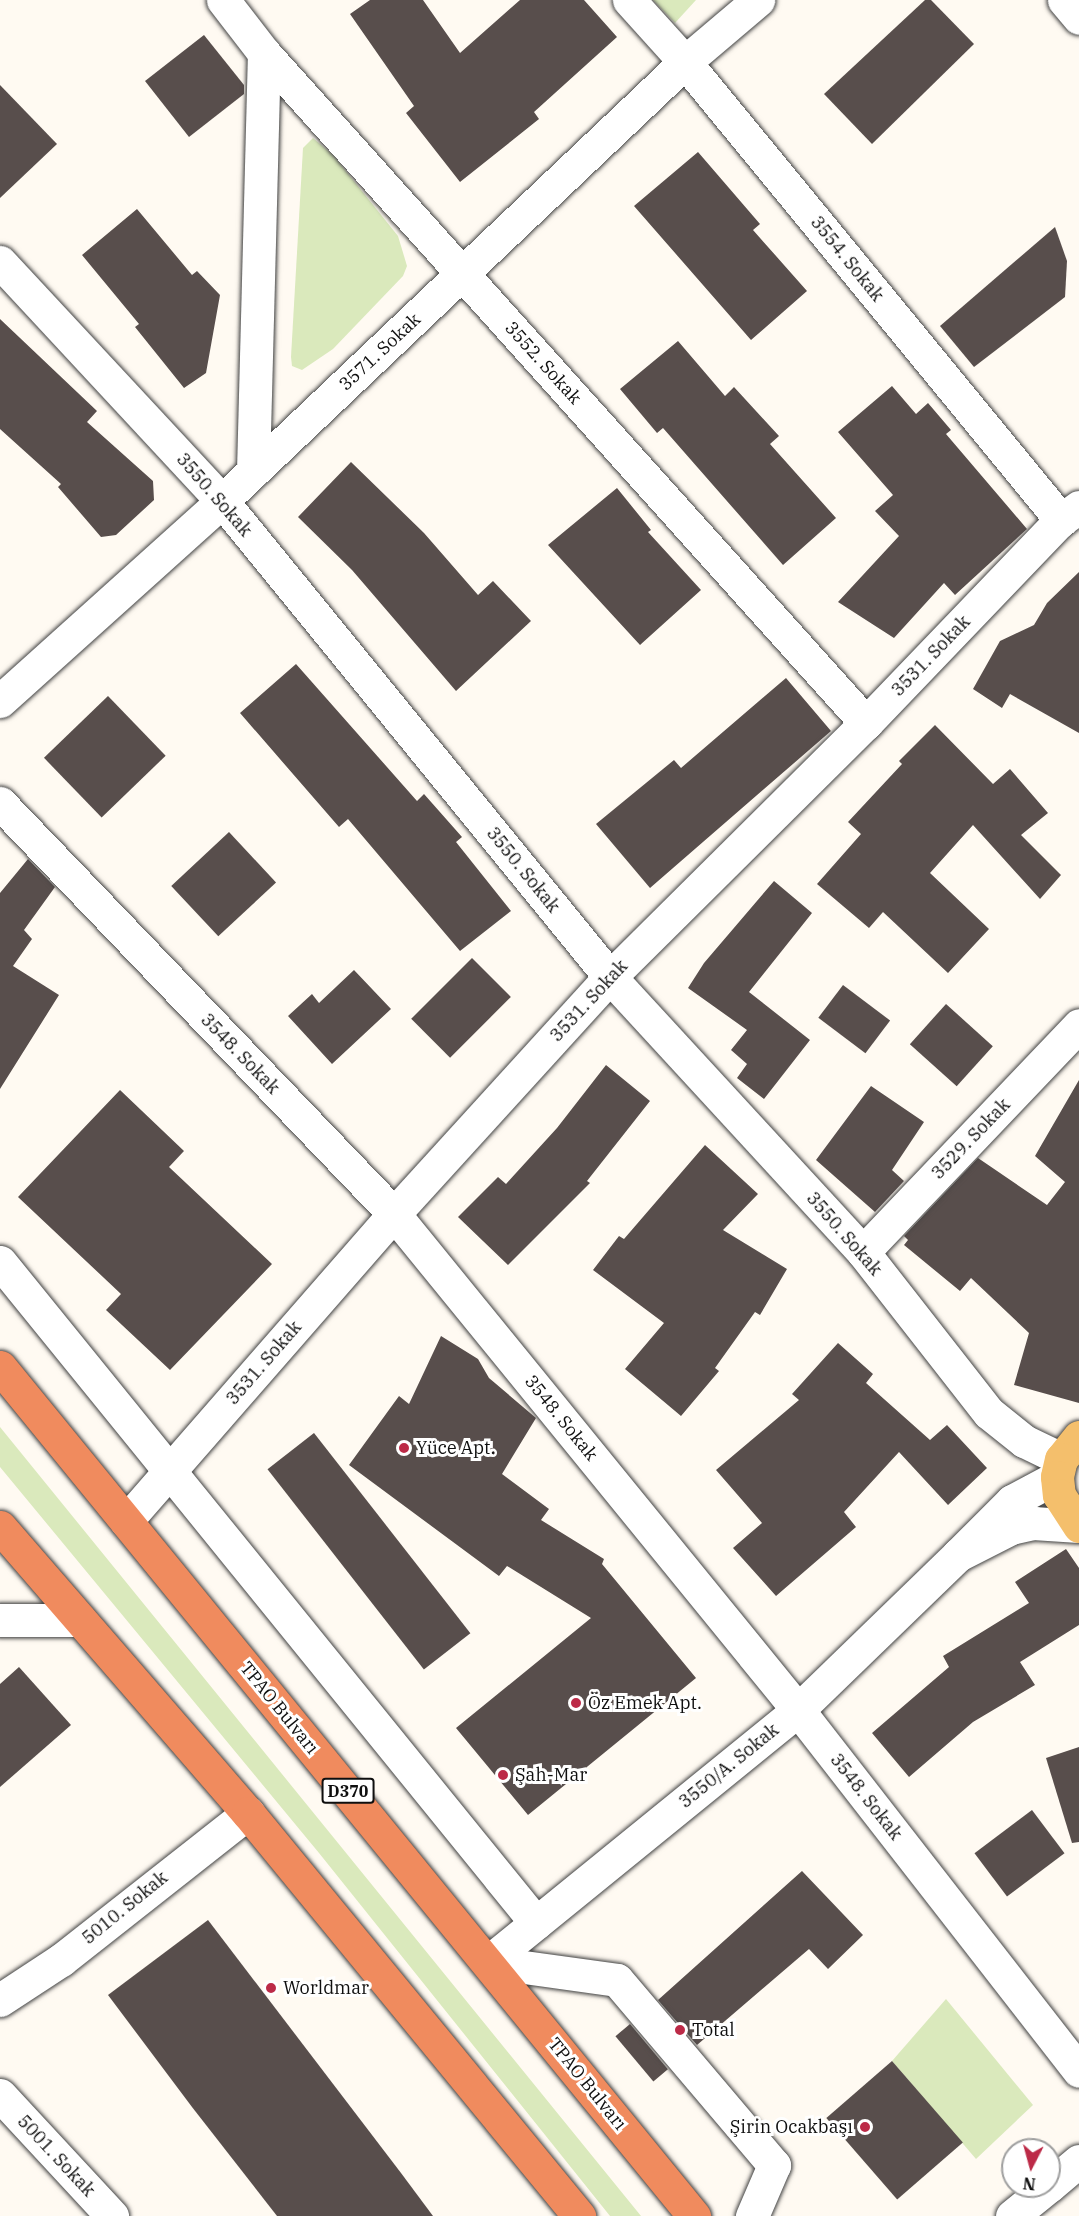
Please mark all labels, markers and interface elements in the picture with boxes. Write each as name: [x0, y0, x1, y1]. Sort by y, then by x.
street label: 3554. Sokak: [806, 212, 888, 306]
street label: 3571. Sokak: [335, 309, 425, 395]
street label: 3552. Sokak: [500, 317, 586, 409]
street label: 3550. Sokak: [172, 449, 256, 541]
street label: 3531. Sokak: [887, 611, 975, 701]
street label: 3550. Sokak: [482, 823, 564, 917]
street label: 3531. Sokak: [546, 956, 632, 1046]
street label: 3548. Sokak: [196, 1009, 284, 1099]
street label: 3529. Sokak: [927, 1094, 1015, 1184]
street label: 3550. Sokak: [802, 1188, 886, 1280]
street label: 3531. Sokak: [222, 1317, 306, 1409]
street label: 3548. Sokak: [520, 1371, 602, 1465]
place label: Yüce Apt.: [416, 1437, 495, 1459]
marker: Yüce Apt.: [397, 1441, 411, 1455]
street label: TPAO Bulvarı: [235, 1658, 323, 1758]
place label: Öz Emek Apt.: [588, 1692, 702, 1714]
marker: Öz Emek Apt.: [569, 1696, 583, 1710]
street label: 3550/A. Sokak: [675, 1719, 783, 1813]
street label: 3548. Sokak: [826, 1749, 906, 1845]
place label: Şah-Mar: [515, 1764, 587, 1786]
marker: Şah-Mar: [496, 1768, 510, 1782]
road number: D370: [321, 1778, 375, 1804]
street label: 5010. Sokak: [78, 1867, 172, 1949]
place label: Worldmar: [283, 1977, 369, 1999]
marker: Worldmar: [264, 1981, 278, 1995]
place label: Total: [692, 2019, 735, 2041]
marker: Total: [673, 2023, 687, 2037]
street label: TPAO Bulvarı: [543, 2034, 631, 2134]
street label: 5001. Sokak: [13, 2111, 99, 2201]
place label: Şirin Ocakbaşı: [730, 2116, 853, 2138]
marker: Şirin Ocakbaşı: [858, 2120, 872, 2134]
north arrow: [1001, 2138, 1061, 2198]
text: N: [1022, 2173, 1037, 2195]

